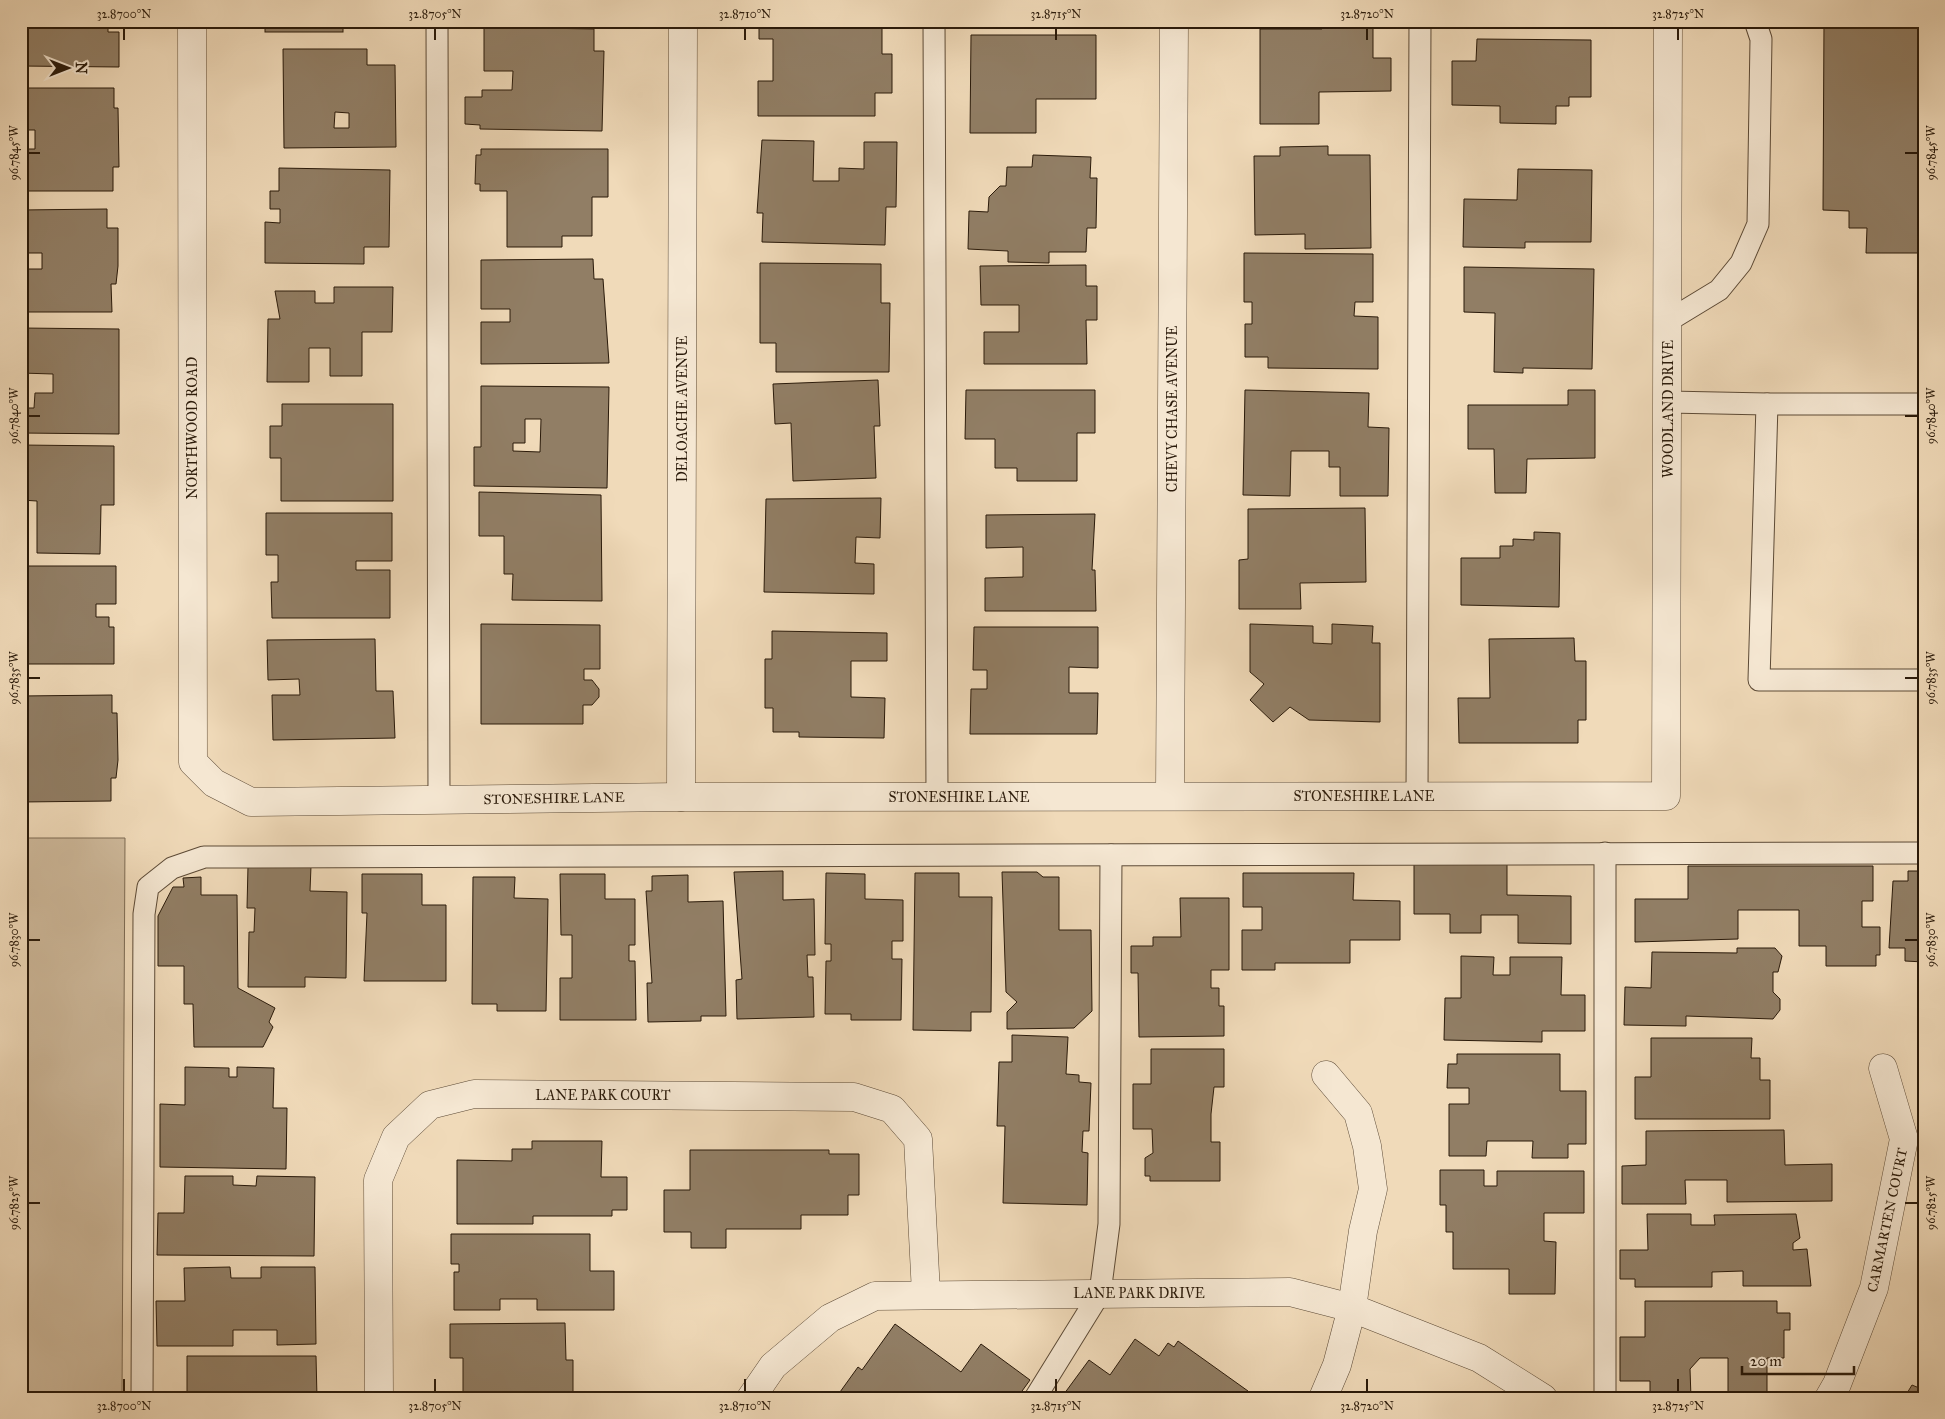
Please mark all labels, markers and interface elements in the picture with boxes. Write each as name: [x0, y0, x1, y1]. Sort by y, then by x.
text: 32.8700°N: [97, 7, 151, 21]
text: 32.8705°N: [408, 7, 462, 21]
text: 32.8710°N: [719, 7, 771, 21]
text: 32.8715°N: [1031, 7, 1082, 21]
text: 32.8720°N: [1340, 7, 1394, 21]
text: 32.8725°N: [1652, 7, 1704, 21]
north arrow: [42, 42, 92, 92]
text: N: [72, 62, 89, 74]
text: 96.7845°W: [7, 125, 21, 181]
text: 96.7845°W: [1924, 125, 1938, 181]
street label: CHEVY CHASE AVENUE: [1164, 326, 1181, 492]
street label: DELOACHE AVENUE: [674, 336, 691, 482]
street label: WOODLAND DRIVE: [1660, 340, 1677, 478]
street label: NORTHWOOD ROAD: [184, 357, 201, 499]
text: 96.7840°W: [7, 387, 21, 444]
text: 96.7840°W: [1924, 387, 1938, 444]
text: 96.7835°W: [7, 651, 21, 705]
text: 96.7835°W: [1924, 651, 1938, 705]
street label: STONESHIRE LANE: [1293, 788, 1435, 805]
street label: STONESHIRE LANE: [483, 789, 625, 808]
street label: STONESHIRE LANE: [888, 789, 1030, 806]
text: 96.7830°W: [7, 912, 21, 967]
text: 96.7830°W: [1924, 912, 1938, 967]
street label: LANE PARK COURT: [535, 1087, 671, 1104]
street label: CARMARTEN COURT: [1864, 1146, 1911, 1294]
text: 96.7825°W: [7, 1175, 21, 1230]
text: 96.7825°W: [1924, 1175, 1938, 1230]
street label: LANE PARK DRIVE: [1073, 1285, 1205, 1302]
scale bar: [1742, 1344, 1855, 1376]
text: 20 m: [1750, 1352, 1782, 1370]
text: 32.8700°N: [97, 1399, 151, 1413]
text: 32.8705°N: [408, 1399, 462, 1413]
text: 32.8710°N: [719, 1399, 771, 1413]
text: 32.8715°N: [1031, 1399, 1082, 1413]
text: 32.8720°N: [1340, 1399, 1394, 1413]
text: 32.8725°N: [1652, 1399, 1704, 1413]

